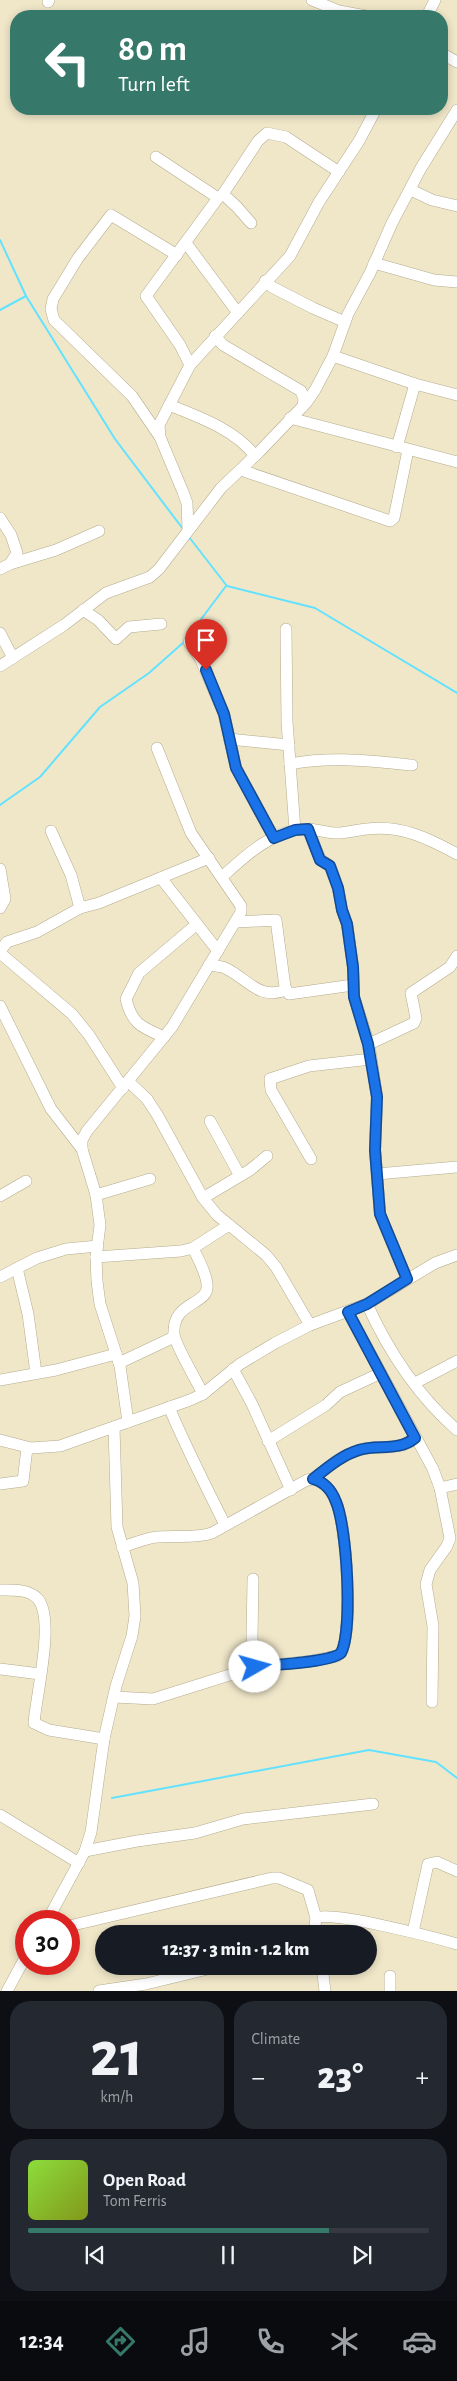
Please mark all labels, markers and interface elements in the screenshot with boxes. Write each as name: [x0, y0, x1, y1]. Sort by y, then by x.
icon: left: [35, 30, 100, 95]
text: 80 m: [118, 32, 187, 67]
text: Turn left: [118, 73, 190, 95]
pin: [185, 619, 227, 670]
icon: arrive: [192, 626, 220, 654]
position arrow: [228, 1640, 280, 1692]
speed limit sign: 30: [15, 1910, 80, 1975]
text: 12:37 · 3 min · 1.2 km: [163, 1940, 309, 1959]
text: 21: [90, 2023, 144, 2088]
text: Climate: [252, 2031, 300, 2047]
text: 23°: [317, 2058, 363, 2096]
text: −: [252, 2064, 265, 2092]
text: +: [416, 2064, 429, 2092]
text: km/h: [100, 2089, 133, 2105]
text: Open Road: [103, 2171, 186, 2190]
text: Tom Ferris: [103, 2193, 167, 2209]
icon: previous: [81, 2241, 109, 2269]
icon: pause: [214, 2241, 242, 2269]
icon: next: [348, 2241, 376, 2269]
icon: directions: [103, 2324, 138, 2359]
icon: music: [178, 2324, 213, 2359]
icon: phone: [253, 2324, 288, 2359]
icon: climate: [327, 2324, 362, 2359]
icon: car: [402, 2324, 437, 2359]
text: 12:34: [20, 2330, 64, 2352]

